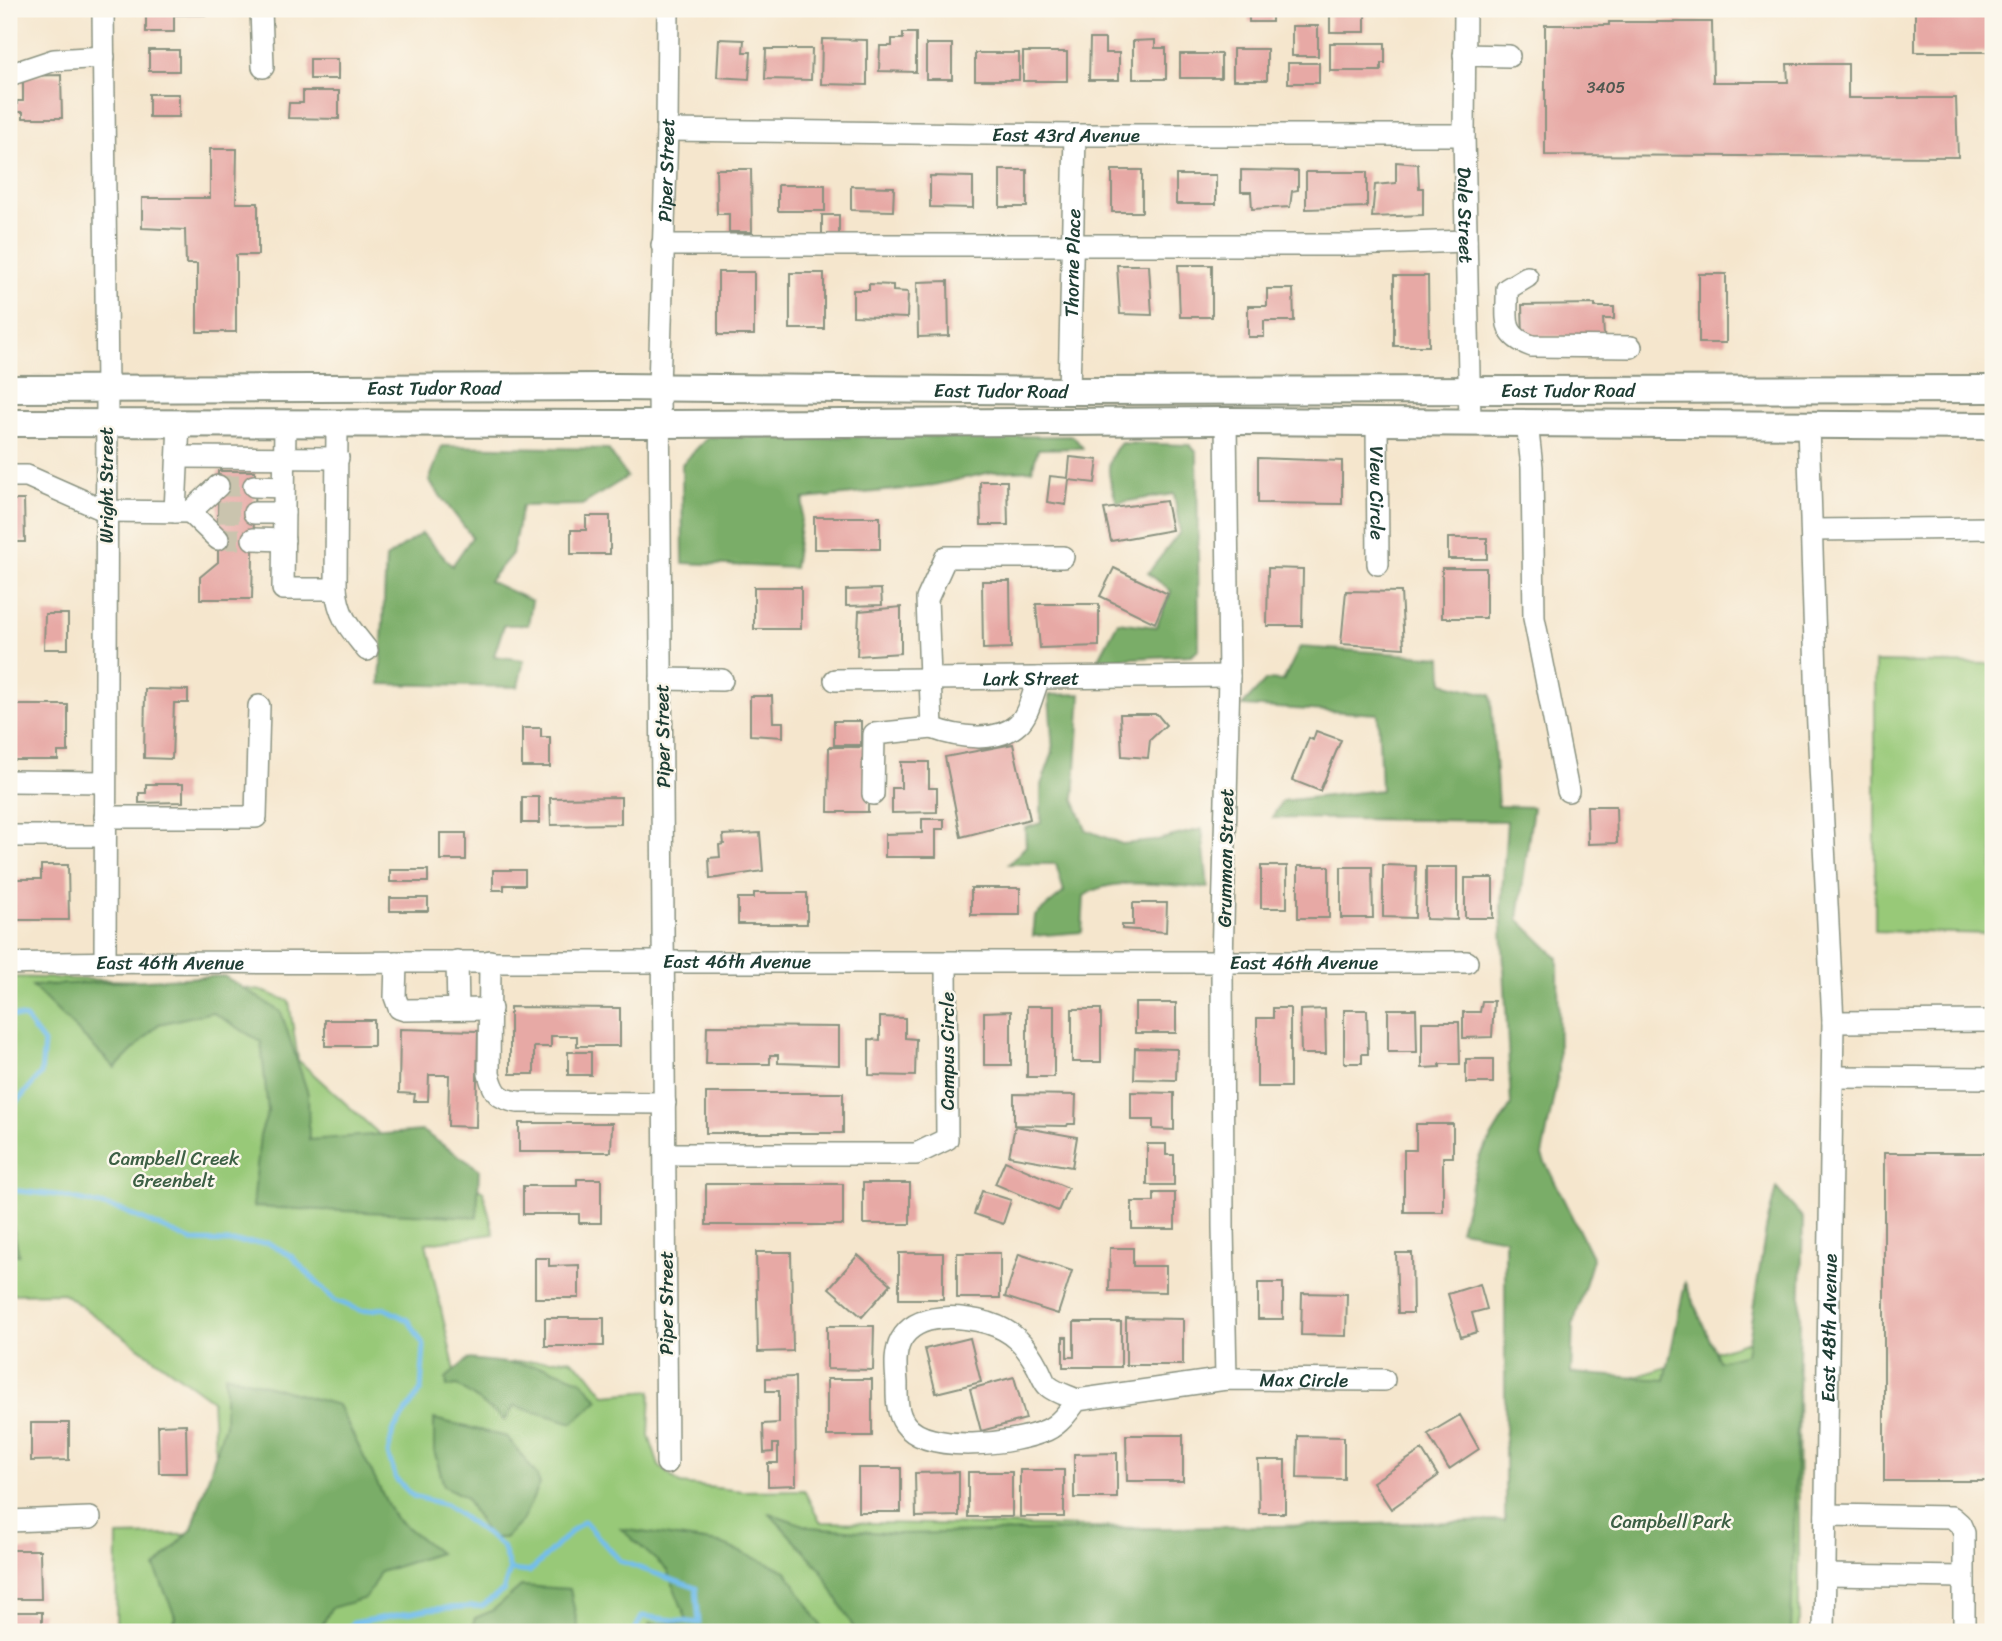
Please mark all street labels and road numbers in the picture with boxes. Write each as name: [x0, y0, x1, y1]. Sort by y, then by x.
street label: Piper Street: [648, 118, 684, 223]
street label: East 43rd Avenue: [992, 118, 1140, 152]
street label: Dale Street: [1448, 166, 1483, 264]
street label: Thorne Place: [1055, 208, 1090, 318]
street label: East Tudor Road: [367, 371, 502, 405]
street label: East Tudor Road: [934, 374, 1069, 408]
street label: East Tudor Road: [1501, 374, 1636, 407]
street label: Wright Street: [90, 427, 123, 543]
street label: View Circle: [1360, 446, 1394, 540]
street label: Lark Street: [983, 662, 1079, 695]
street label: Piper Street: [645, 684, 680, 788]
street label: Grumman Street: [1208, 788, 1243, 928]
street label: East 46th Avenue: [663, 945, 811, 978]
street label: East 46th Avenue: [96, 946, 244, 979]
street label: East 46th Avenue: [1230, 946, 1378, 979]
street label: Campus Circle: [931, 992, 964, 1110]
street label: Piper Street: [650, 1251, 683, 1355]
street label: East 48th Avenue: [1811, 1253, 1847, 1403]
street label: Max Circle: [1259, 1363, 1348, 1397]

